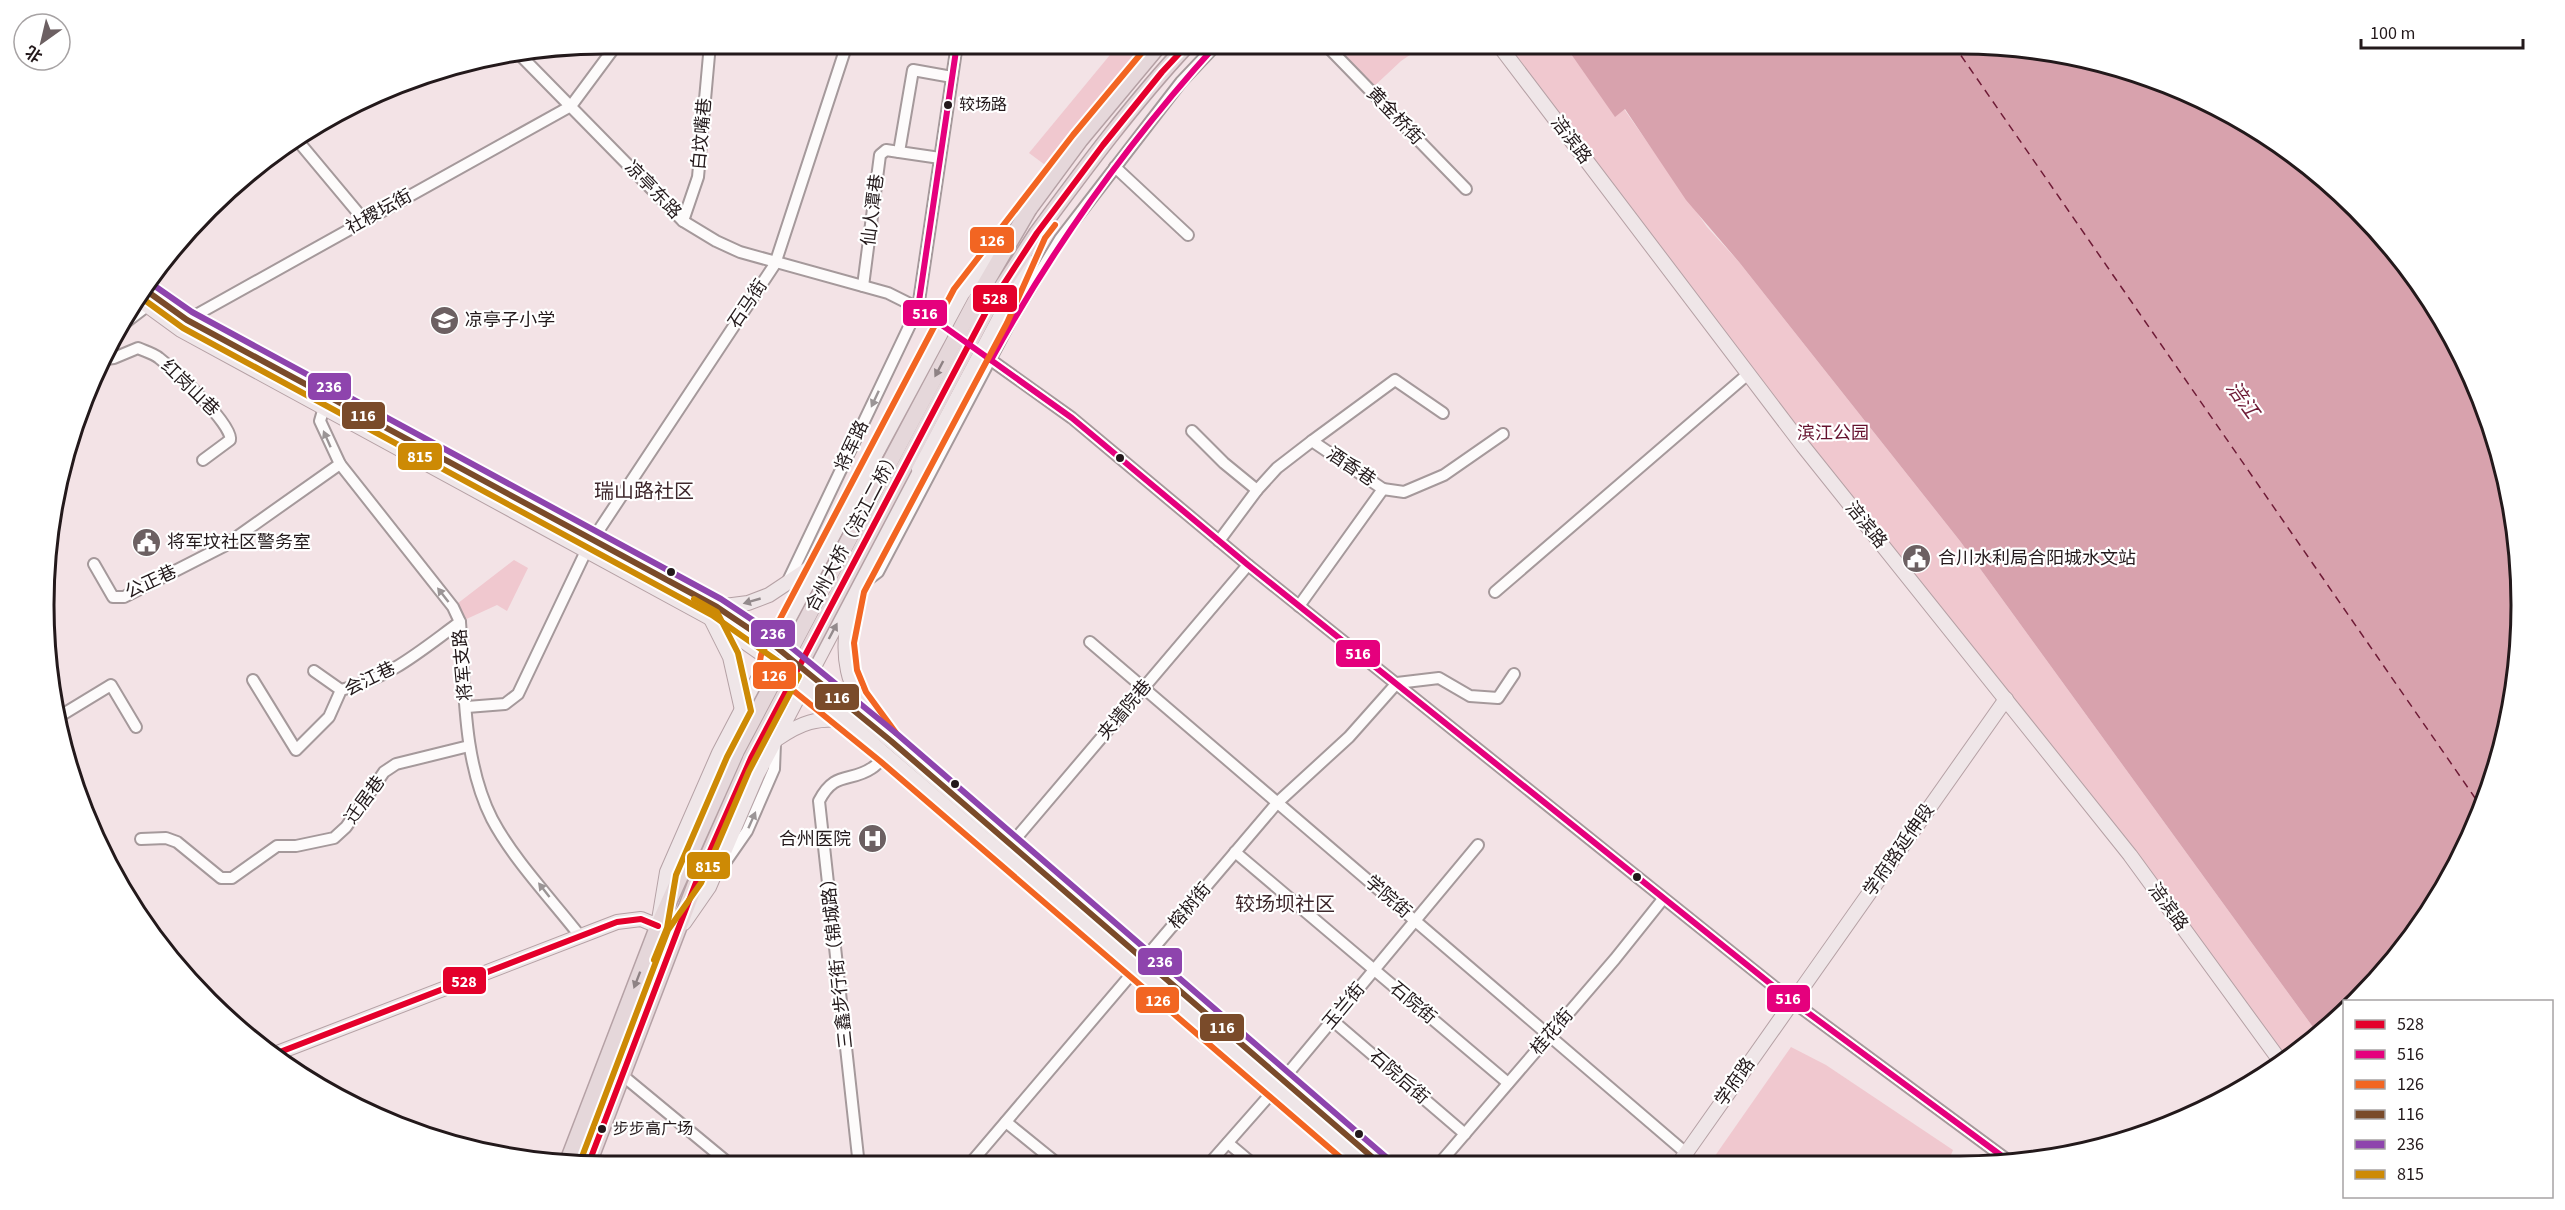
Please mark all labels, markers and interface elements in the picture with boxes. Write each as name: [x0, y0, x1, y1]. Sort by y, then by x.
north arrow: [12, 12, 72, 72]
scale bar: [2361, 12, 2523, 50]
text: 100 m: [2370, 21, 2415, 46]
text: 北: [21, 40, 47, 67]
street label: 黄金桥街: [1361, 81, 1429, 151]
place label: 较场路: [959, 94, 1007, 116]
street label: 白坟嘴巷: [686, 97, 718, 171]
marker: 较场路: [942, 99, 954, 111]
street label: 涪滨路: [1545, 111, 1597, 169]
street label: 凉亭东路: [619, 155, 687, 225]
street label: 仙人潭巷: [856, 173, 890, 247]
street label: 社稷坛街: [341, 184, 417, 240]
line badge: 126: [969, 226, 1015, 254]
text: 126: [979, 230, 1005, 252]
street label: 石马街: [723, 275, 773, 333]
line badge: 528: [972, 284, 1018, 313]
text: 528: [982, 288, 1008, 310]
line badge: 516: [902, 299, 948, 327]
text: 516: [912, 303, 938, 325]
school or university icon: 凉亭子小学: [428, 304, 460, 336]
place label: 凉亭子小学: [465, 308, 555, 333]
street label: 红岗山巷: [155, 354, 225, 422]
one-way arrow: [934, 361, 944, 378]
line badge: 236: [307, 372, 352, 401]
text: 236: [316, 376, 342, 398]
water label: 涪江: [2219, 376, 2266, 426]
one-way arrow: [870, 390, 879, 407]
line badge: 116: [341, 401, 386, 430]
text: 116: [350, 405, 376, 427]
street label: 将军路: [829, 416, 875, 476]
park label: 滨江公园: [1797, 421, 1869, 446]
one-way arrow: [323, 430, 332, 447]
line badge: 815: [397, 442, 443, 471]
street label: 酒香巷: [1322, 442, 1380, 492]
text: 815: [407, 446, 433, 468]
street label: 合州大桥（涪江二桥）: [800, 446, 906, 616]
unlabelled marker: [1114, 452, 1126, 464]
district label: 瑞山路社区: [594, 478, 694, 506]
street label: 涪滨路: [1839, 496, 1893, 554]
public building icon: 将军坟社区警务室: [130, 526, 162, 558]
place label: 将军坟社区警务室: [167, 530, 311, 555]
public building icon: 合川水利局合阳城水文站: [1901, 542, 1933, 574]
place label: 合川水利局合阳城水文站: [1938, 546, 2136, 571]
street label: 公正巷: [121, 559, 181, 605]
unlabelled marker: [665, 566, 677, 578]
one-way arrow: [437, 587, 450, 603]
one-way arrow: [743, 597, 761, 606]
line badge: 236: [750, 619, 796, 648]
one-way arrow: [828, 622, 838, 639]
text: 236: [760, 623, 786, 645]
street label: 将军支路: [447, 628, 479, 702]
line badge: 516: [1335, 639, 1381, 668]
text: 516: [1345, 643, 1371, 665]
street label: 会江巷: [340, 656, 400, 702]
line badge: 126: [752, 661, 797, 690]
text: 126: [761, 665, 787, 687]
street label: 夹墙院巷: [1092, 674, 1158, 746]
line badge: 116: [814, 683, 860, 711]
text: 116: [824, 687, 850, 709]
street label: 迁居巷: [339, 771, 391, 829]
unlabelled marker: [949, 778, 961, 790]
street label: 学府路延伸段: [1858, 799, 1940, 901]
one-way arrow: [747, 812, 756, 829]
hospital icon: 合州医院: [856, 823, 888, 855]
place label: 合州医院: [779, 827, 851, 852]
line badge: 815: [686, 851, 731, 880]
text: 815: [695, 856, 721, 878]
street label: 三鑫步行街（锦城路）: [815, 868, 859, 1050]
street label: 学院街: [1359, 870, 1417, 924]
unlabelled marker: [1631, 871, 1643, 883]
street label: 榕树街: [1163, 877, 1217, 935]
street label: 涪滨路: [2142, 878, 2194, 936]
one-way arrow: [537, 882, 550, 898]
district label: 较场坝社区: [1235, 891, 1335, 919]
line badge: 236: [1137, 947, 1183, 976]
text: 236: [1147, 951, 1173, 973]
line badge: 528: [442, 966, 487, 995]
text: 528: [451, 971, 477, 993]
one-way arrow: [632, 972, 642, 990]
street label: 石院街: [1384, 976, 1442, 1030]
street label: 玉兰街: [1317, 977, 1371, 1035]
line badge: 516: [1766, 984, 1811, 1013]
line badge: 126: [1135, 986, 1180, 1014]
text: 516: [1775, 988, 1801, 1010]
text: 126: [1145, 990, 1171, 1012]
legend: [2343, 1000, 2553, 1198]
street label: 桂花街: [1525, 1003, 1579, 1061]
text: 528: [2397, 1012, 2424, 1037]
line badge: 116: [1199, 1013, 1245, 1042]
text: 116: [1209, 1017, 1235, 1039]
text: 516: [2397, 1042, 2424, 1067]
street label: 石院后街: [1364, 1044, 1434, 1110]
street label: 学府路: [1709, 1053, 1761, 1111]
text: 126: [2397, 1072, 2424, 1097]
text: 116: [2397, 1102, 2424, 1127]
place label: 步步高广场: [613, 1118, 693, 1140]
marker: 步步高广场: [596, 1123, 608, 1135]
unlabelled marker: [1353, 1128, 1365, 1140]
text: 236: [2397, 1132, 2424, 1157]
text: 815: [2397, 1162, 2424, 1187]

